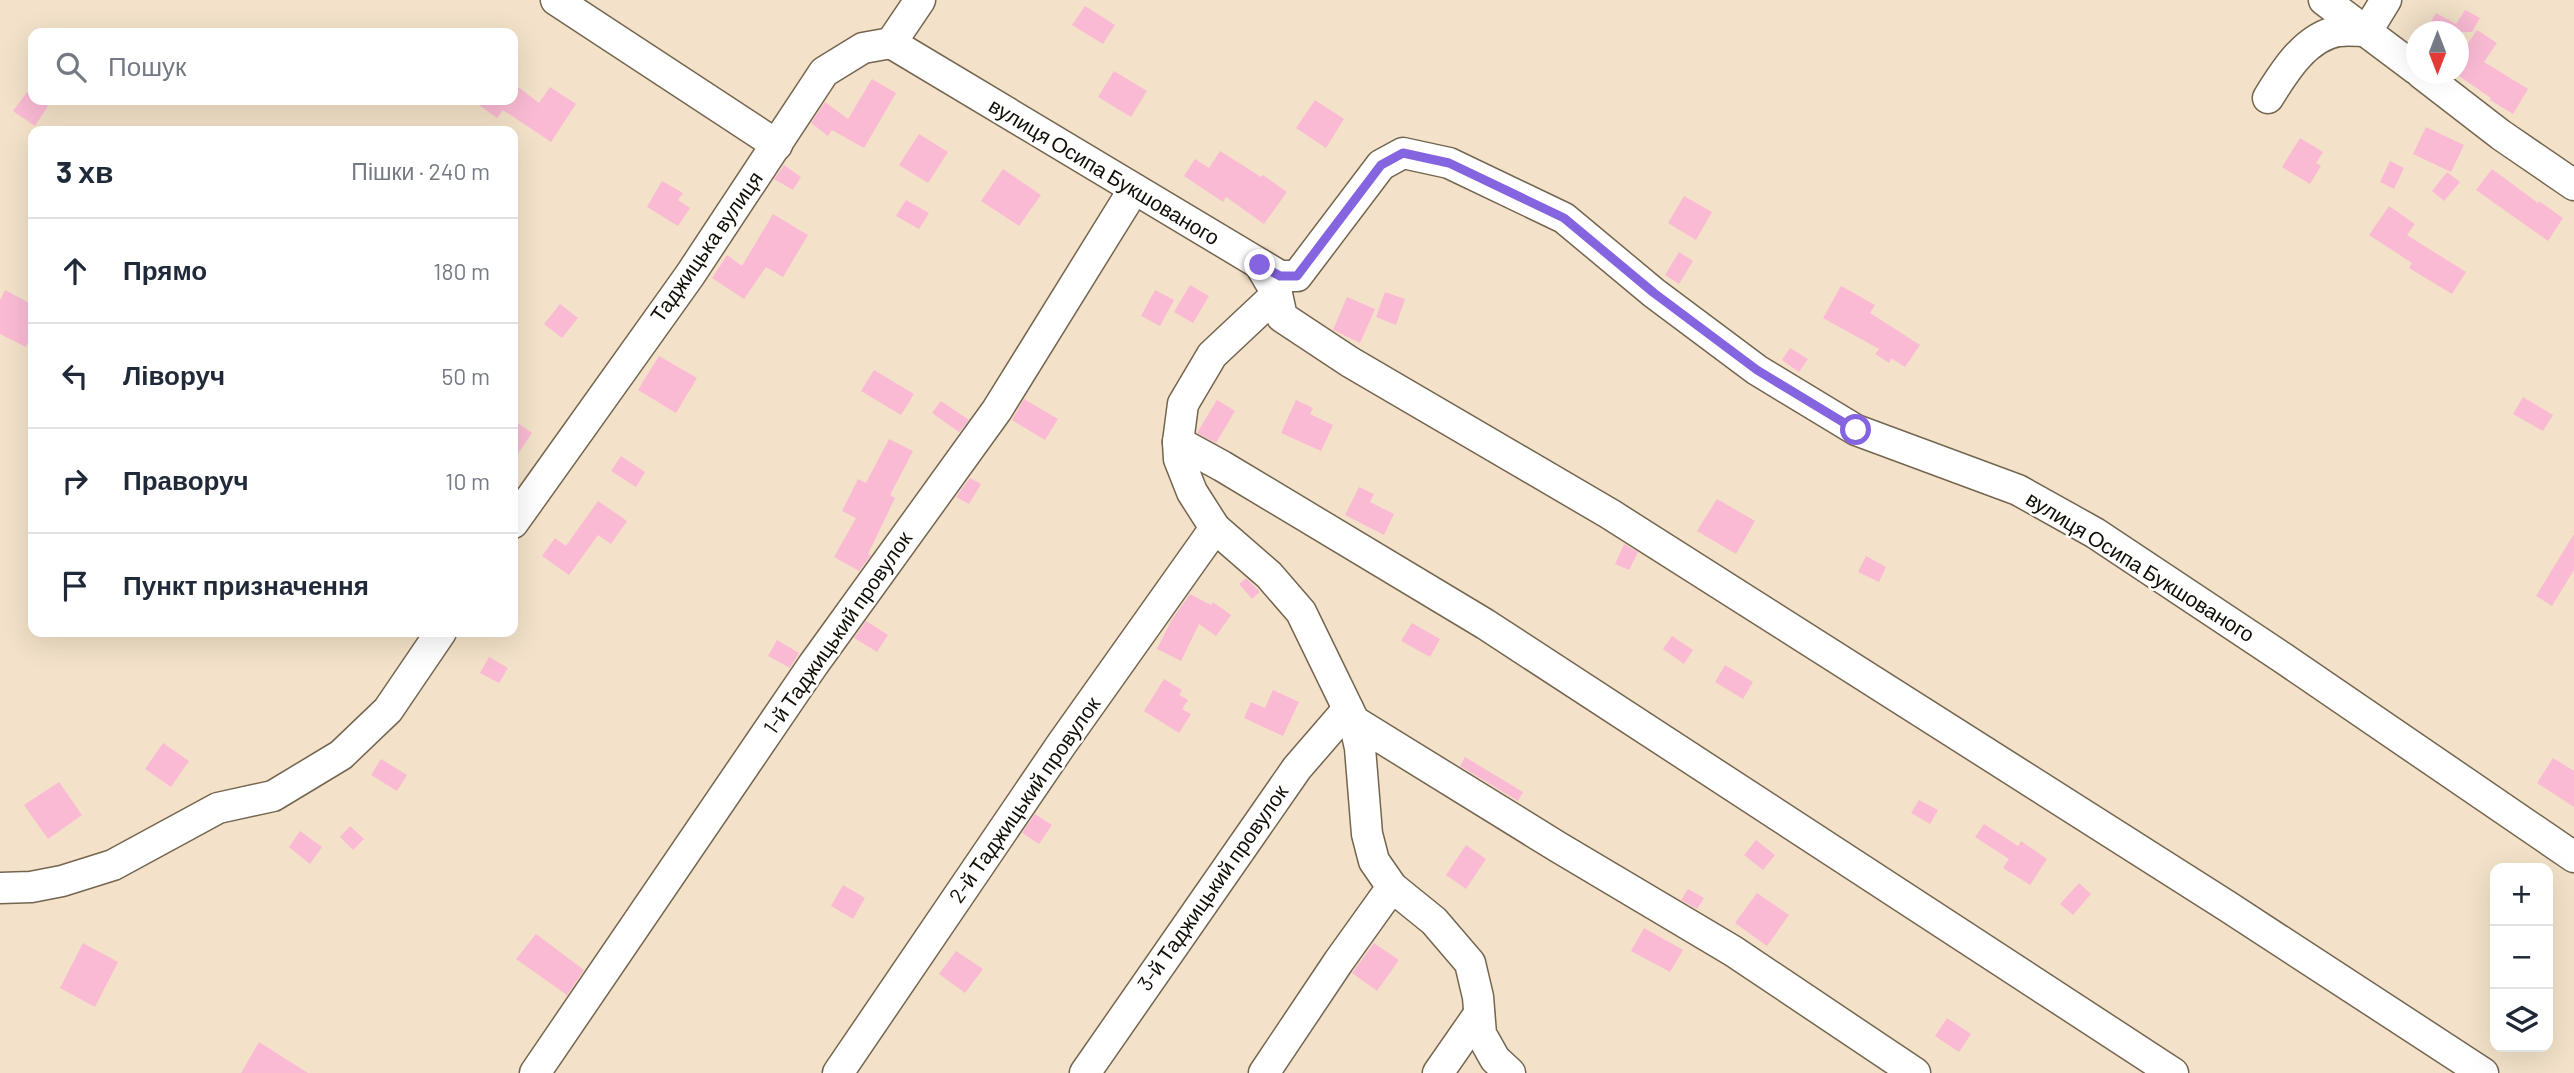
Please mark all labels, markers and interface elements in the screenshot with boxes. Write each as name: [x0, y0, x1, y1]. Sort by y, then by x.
north arrow: [2406, 21, 2469, 84]
search box: [28, 28, 518, 105]
icon: search: [52, 48, 90, 86]
text: Пошук: [108, 50, 186, 81]
street label: вулиця Осипа Букшованого: [985, 92, 1225, 250]
text: 3 хв: [56, 153, 113, 189]
text: Пішки · 240 m: [351, 157, 490, 185]
street label: Таджицька вулиця: [644, 166, 767, 326]
route end: [1244, 249, 1275, 280]
icon: ahead: [56, 252, 94, 290]
text: Прямо: [123, 254, 207, 285]
text: 180 m: [433, 257, 490, 285]
icon: left: [56, 357, 94, 395]
text: Ліворуч: [123, 359, 225, 390]
text: 50 m: [442, 362, 490, 390]
route start: [1840, 414, 1871, 445]
icon: right: [56, 462, 94, 500]
text: Праворуч: [123, 464, 249, 495]
text: 10 m: [445, 467, 490, 495]
street label: вулиця Осипа Букшованого: [2022, 485, 2260, 646]
street label: 1-й Таджицький провулок: [757, 525, 917, 738]
icon: arrive: [56, 567, 94, 605]
text: Пункт призначення: [123, 569, 369, 600]
street label: 2-й Таджицький провулок: [943, 691, 1105, 907]
street label: 3-й Таджицький провулок: [1131, 779, 1293, 995]
map controls: [2490, 863, 2553, 1052]
button: +: [2490, 863, 2553, 926]
button: −: [2490, 926, 2553, 989]
button: layers: [2490, 989, 2553, 1052]

